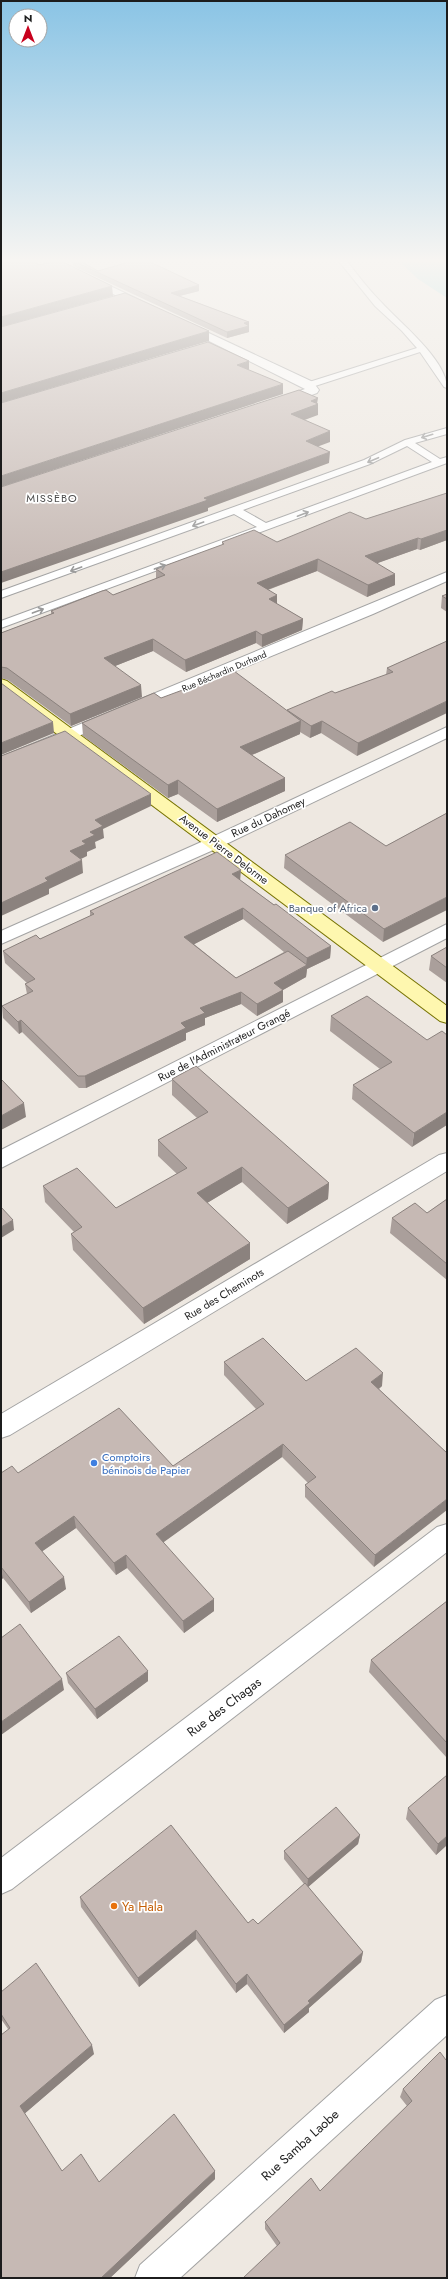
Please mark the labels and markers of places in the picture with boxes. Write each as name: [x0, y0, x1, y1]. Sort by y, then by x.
place label: Banque of Africa: [289, 900, 367, 916]
marker: Banque of Africa: [370, 903, 380, 913]
place label: Comptoirs béninois de Papier: [102, 1449, 190, 1478]
marker: Comptoirs béninois de Papier: [89, 1458, 99, 1468]
place label: Ya Hala: [122, 1897, 163, 1916]
marker: Ya Hala: [109, 1901, 119, 1911]

